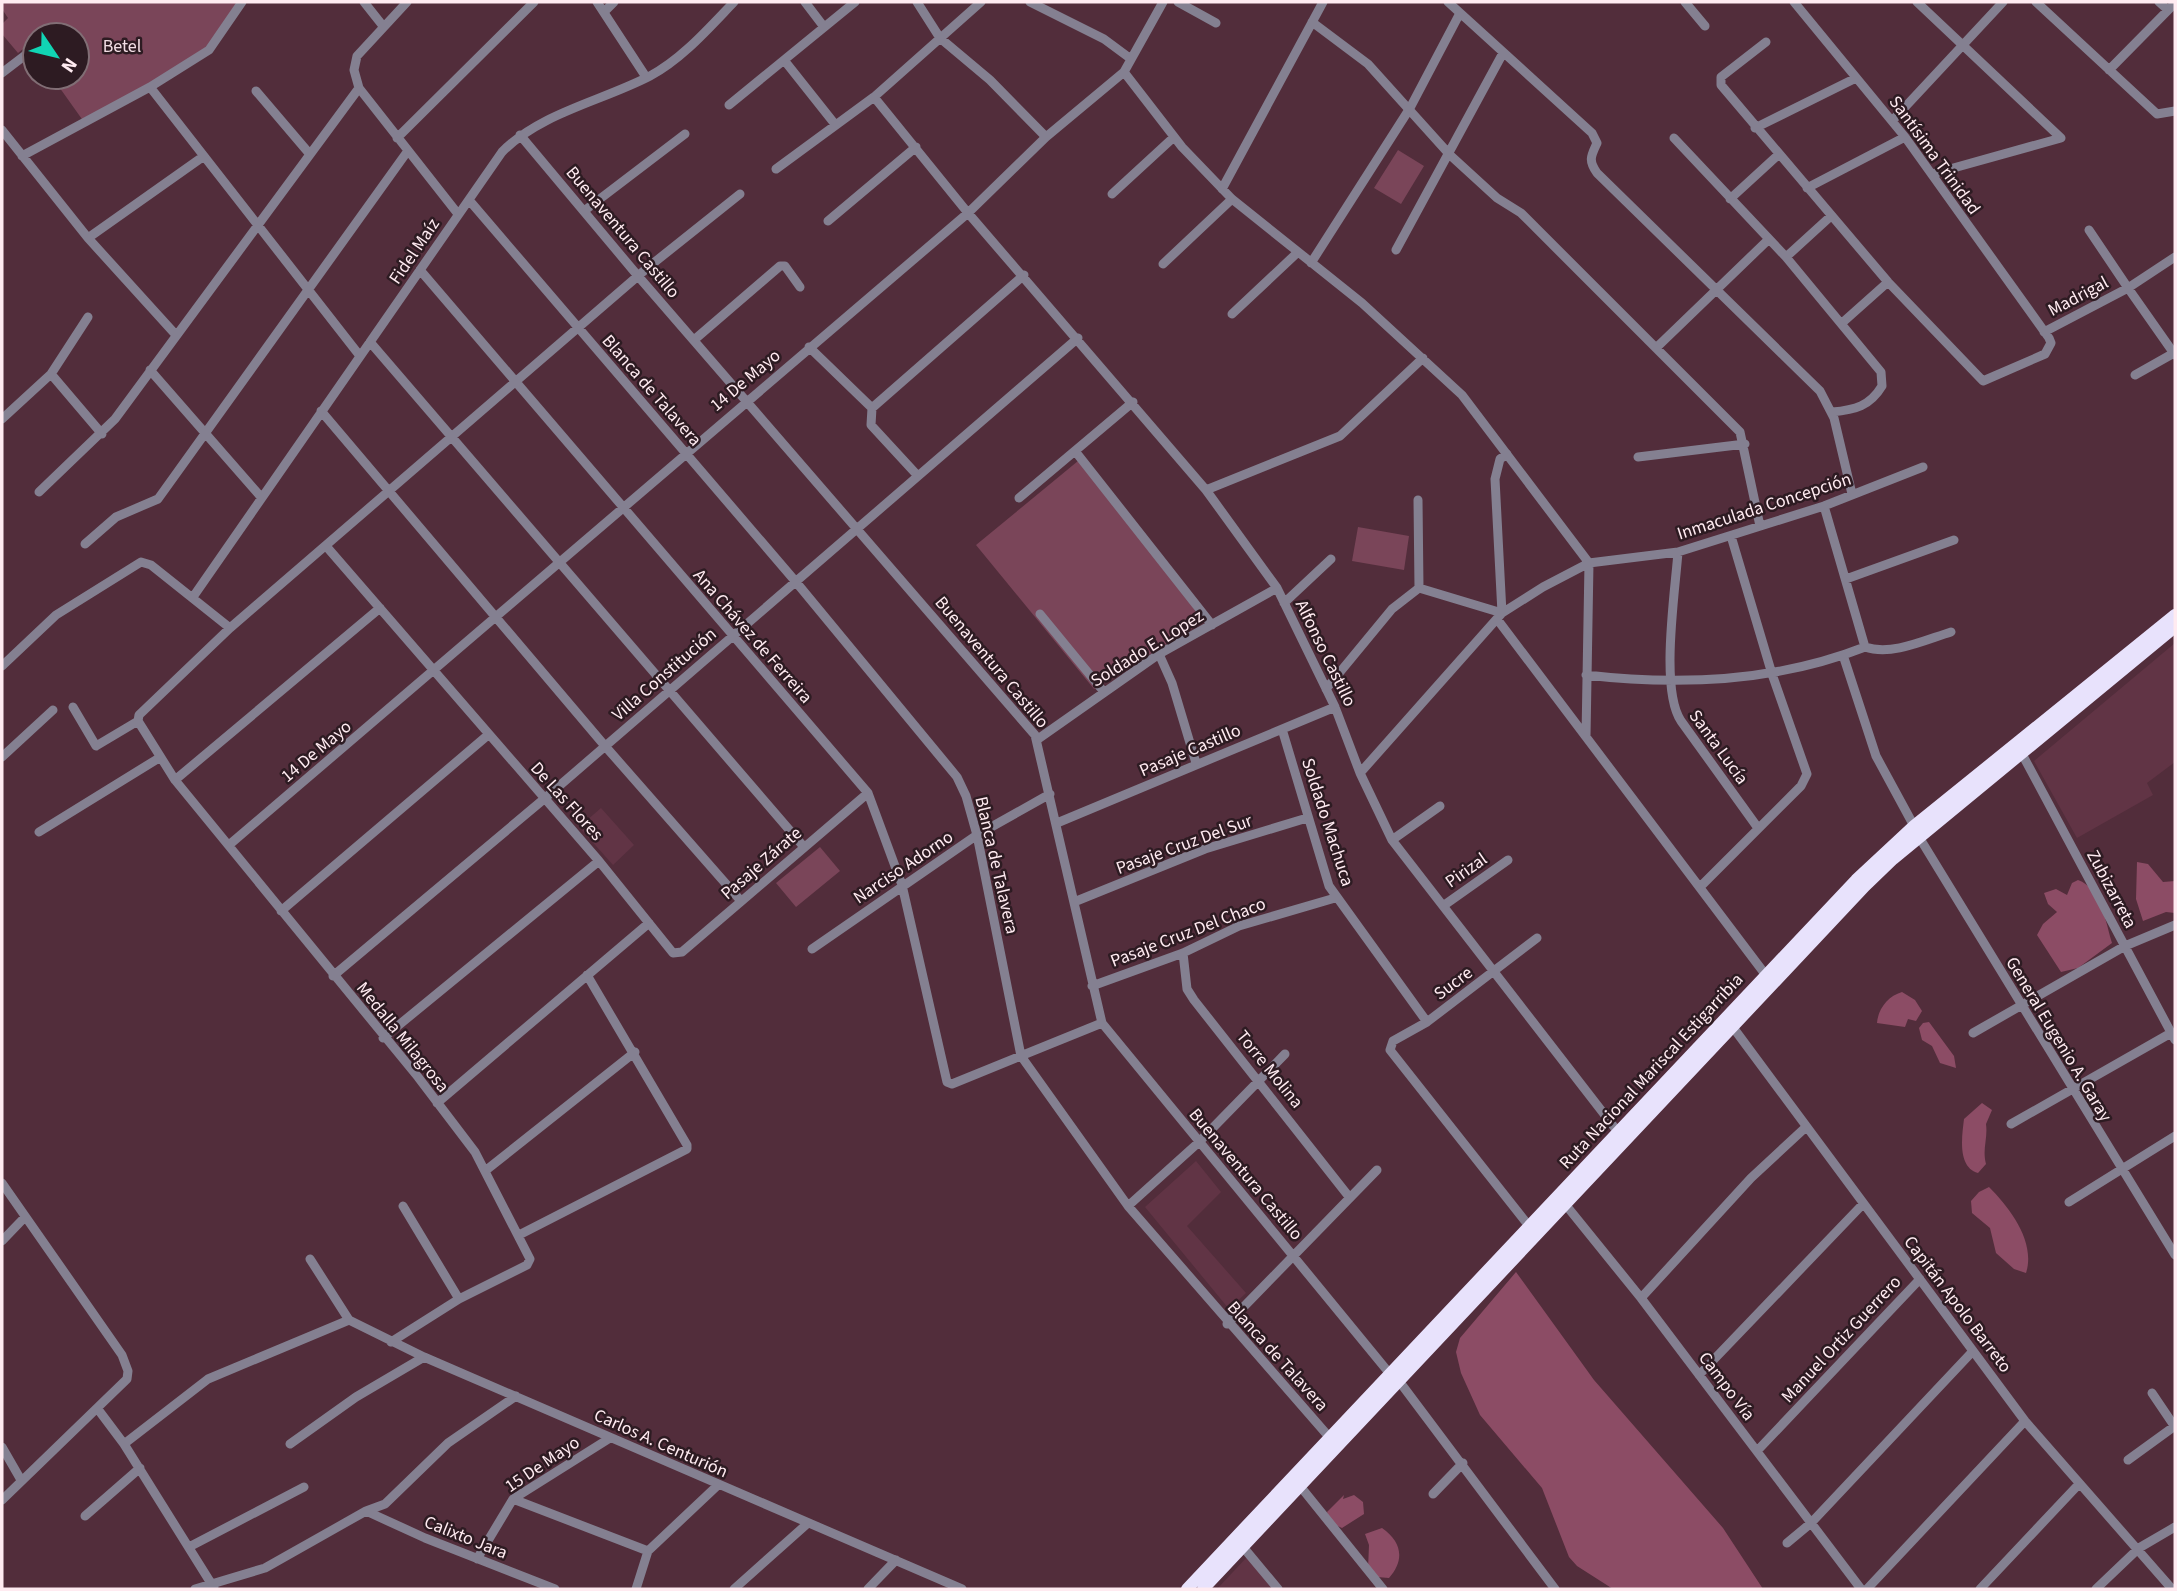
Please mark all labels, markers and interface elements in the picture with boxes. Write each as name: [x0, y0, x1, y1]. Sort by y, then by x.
north arrow: [21, 21, 91, 91]
park label: Betel: [103, 34, 141, 59]
text: N: [54, 52, 83, 78]
street label: Santísima Trinidad: [1883, 91, 1986, 220]
street label: Buenaventura Castillo: [560, 161, 685, 304]
street label: Fidel Maíz: [383, 213, 446, 289]
street label: Madrigal: [2044, 270, 2113, 323]
street label: Blanca de Talavera: [596, 329, 707, 452]
street label: 14 De Mayo: [705, 343, 786, 417]
street label: Inmaculada Concepción: [1674, 467, 1854, 546]
street label: Ana Chávez de Ferreira: [687, 564, 818, 709]
street label: Buenaventura Castillo: [929, 591, 1054, 734]
street label: Alfonso Castillo: [1289, 596, 1362, 711]
street label: Soldado E. Lopez: [1086, 604, 1209, 693]
street label: Villa Constitución: [607, 622, 722, 727]
street label: Santa Lucía: [1683, 705, 1754, 790]
street label: 14 De Mayo: [276, 714, 357, 788]
street label: Pasaje Castillo: [1136, 718, 1245, 783]
street label: Soldado Machuca: [1295, 755, 1360, 889]
street label: De Las Flores: [524, 756, 609, 846]
street label: Blanca de Talavera: [969, 794, 1025, 936]
street label: Pasaje Cruz Del Sur: [1112, 808, 1257, 881]
street label: Pasaje Zárate: [715, 821, 807, 906]
street label: Narciso Adorno: [848, 825, 958, 910]
street label: Zubizarreta: [2080, 846, 2143, 933]
street label: Pirizal: [1440, 847, 1492, 894]
street label: Pasaje Cruz Del Chaco: [1107, 891, 1269, 974]
street label: General Eugenio A. Garay: [1999, 952, 2118, 1127]
street label: Sucre: [1429, 961, 1478, 1006]
street label: Ruta Nacional Mariscal Estigarribia: [1554, 968, 1749, 1175]
street label: Medalla Milagrosa: [350, 977, 455, 1098]
street label: Torre Molina: [1230, 1025, 1309, 1114]
street label: Buenaventura Castillo: [1183, 1103, 1308, 1246]
street label: Capitán Apolo Barreto: [1898, 1231, 2017, 1378]
street label: Manuel Ortiz Guerrero: [1776, 1270, 1907, 1408]
street label: Blanca de Talavera: [1221, 1296, 1334, 1417]
street label: Campo Vía: [1692, 1347, 1761, 1426]
street label: Carlos A. Centurión: [590, 1403, 732, 1484]
street label: 15 De Mayo: [500, 1430, 585, 1499]
street label: Calixto Jara: [420, 1509, 511, 1565]

